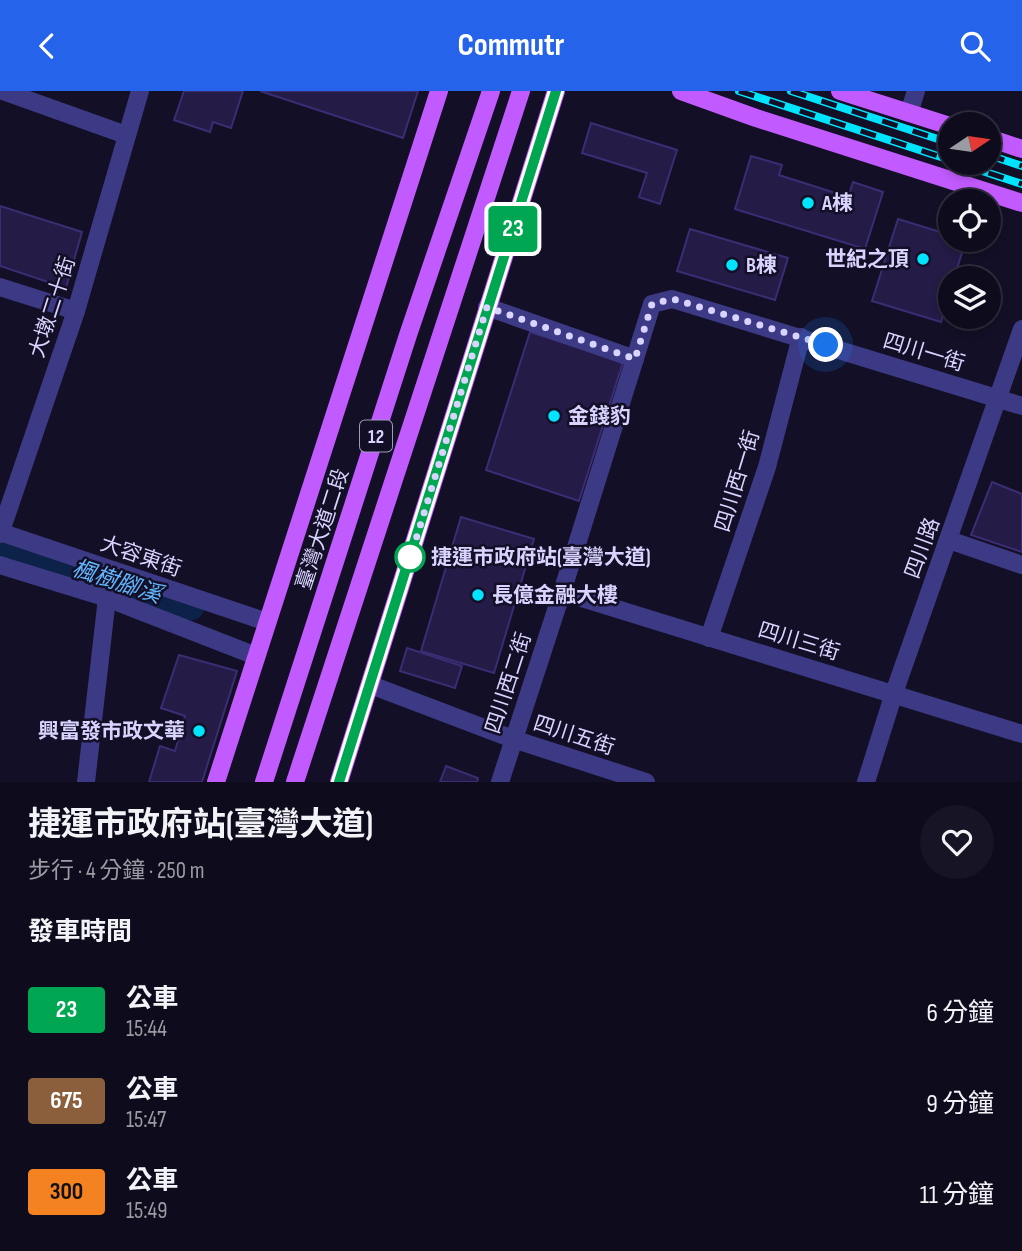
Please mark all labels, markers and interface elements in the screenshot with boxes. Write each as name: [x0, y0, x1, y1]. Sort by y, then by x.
text: Commutr: [458, 26, 565, 65]
icon: back: [28, 27, 66, 65]
icon: search: [956, 27, 994, 65]
north arrow: [938, 112, 1001, 175]
map controls: [938, 112, 1001, 329]
button: locate: [938, 189, 1001, 252]
place label: A棟: [821, 191, 853, 216]
marker: A棟: [800, 195, 816, 211]
line badge: 23: [482, 206, 544, 252]
text: 23: [502, 214, 524, 243]
place label: 世紀之頂: [825, 247, 909, 272]
marker: 世紀之頂: [915, 251, 931, 267]
street label: 大墩二十街: [24, 253, 81, 361]
place label: B棟: [746, 253, 777, 278]
marker: B棟: [724, 257, 740, 273]
button: layers: [938, 266, 1001, 329]
your location: [808, 327, 843, 362]
street label: 四川一街: [880, 328, 968, 377]
place label: 金錢豹: [568, 404, 631, 429]
marker: 金錢豹: [546, 408, 562, 424]
road number: 12: [360, 421, 392, 451]
street label: 四川西一街: [710, 427, 765, 535]
street label: 臺灣大道二段: [291, 465, 354, 593]
street label: 四川路: [900, 514, 945, 582]
street label: 大容東街: [97, 531, 185, 582]
marker: 捷運市政府站(臺灣大道): [395, 542, 425, 572]
place label: 捷運市政府站(臺灣大道): [431, 545, 651, 570]
water label: 楓樹腳溪: [69, 554, 168, 610]
place label: 長億金融大樓: [492, 583, 618, 608]
marker: 長億金融大樓: [470, 587, 486, 603]
street label: 四川三街: [755, 617, 843, 666]
street label: 四川西二街: [480, 629, 537, 737]
street label: 四川五街: [530, 711, 618, 760]
place label: 興富發市政文華: [38, 719, 185, 744]
marker: 興富發市政文華: [191, 723, 207, 739]
text: 捷運市政府站(臺灣大道): [28, 805, 373, 845]
button: heart: [920, 805, 994, 879]
text: 步行 · 4 分鐘 · 250 m: [28, 857, 204, 885]
text: 發車時間: [28, 917, 132, 948]
text: 公車: [126, 984, 178, 1015]
text: 23: [56, 995, 77, 1024]
text: 6 分鐘: [926, 998, 994, 1029]
text: 15:44: [126, 1015, 167, 1043]
text: 公車: [126, 1075, 178, 1106]
text: 675: [50, 1086, 83, 1115]
text: 9 分鐘: [926, 1089, 994, 1120]
text: 15:47: [126, 1106, 166, 1134]
text: 公車: [126, 1166, 178, 1197]
text: 300: [50, 1177, 83, 1206]
text: 11 分鐘: [920, 1180, 994, 1211]
text: 15:49: [126, 1197, 167, 1225]

